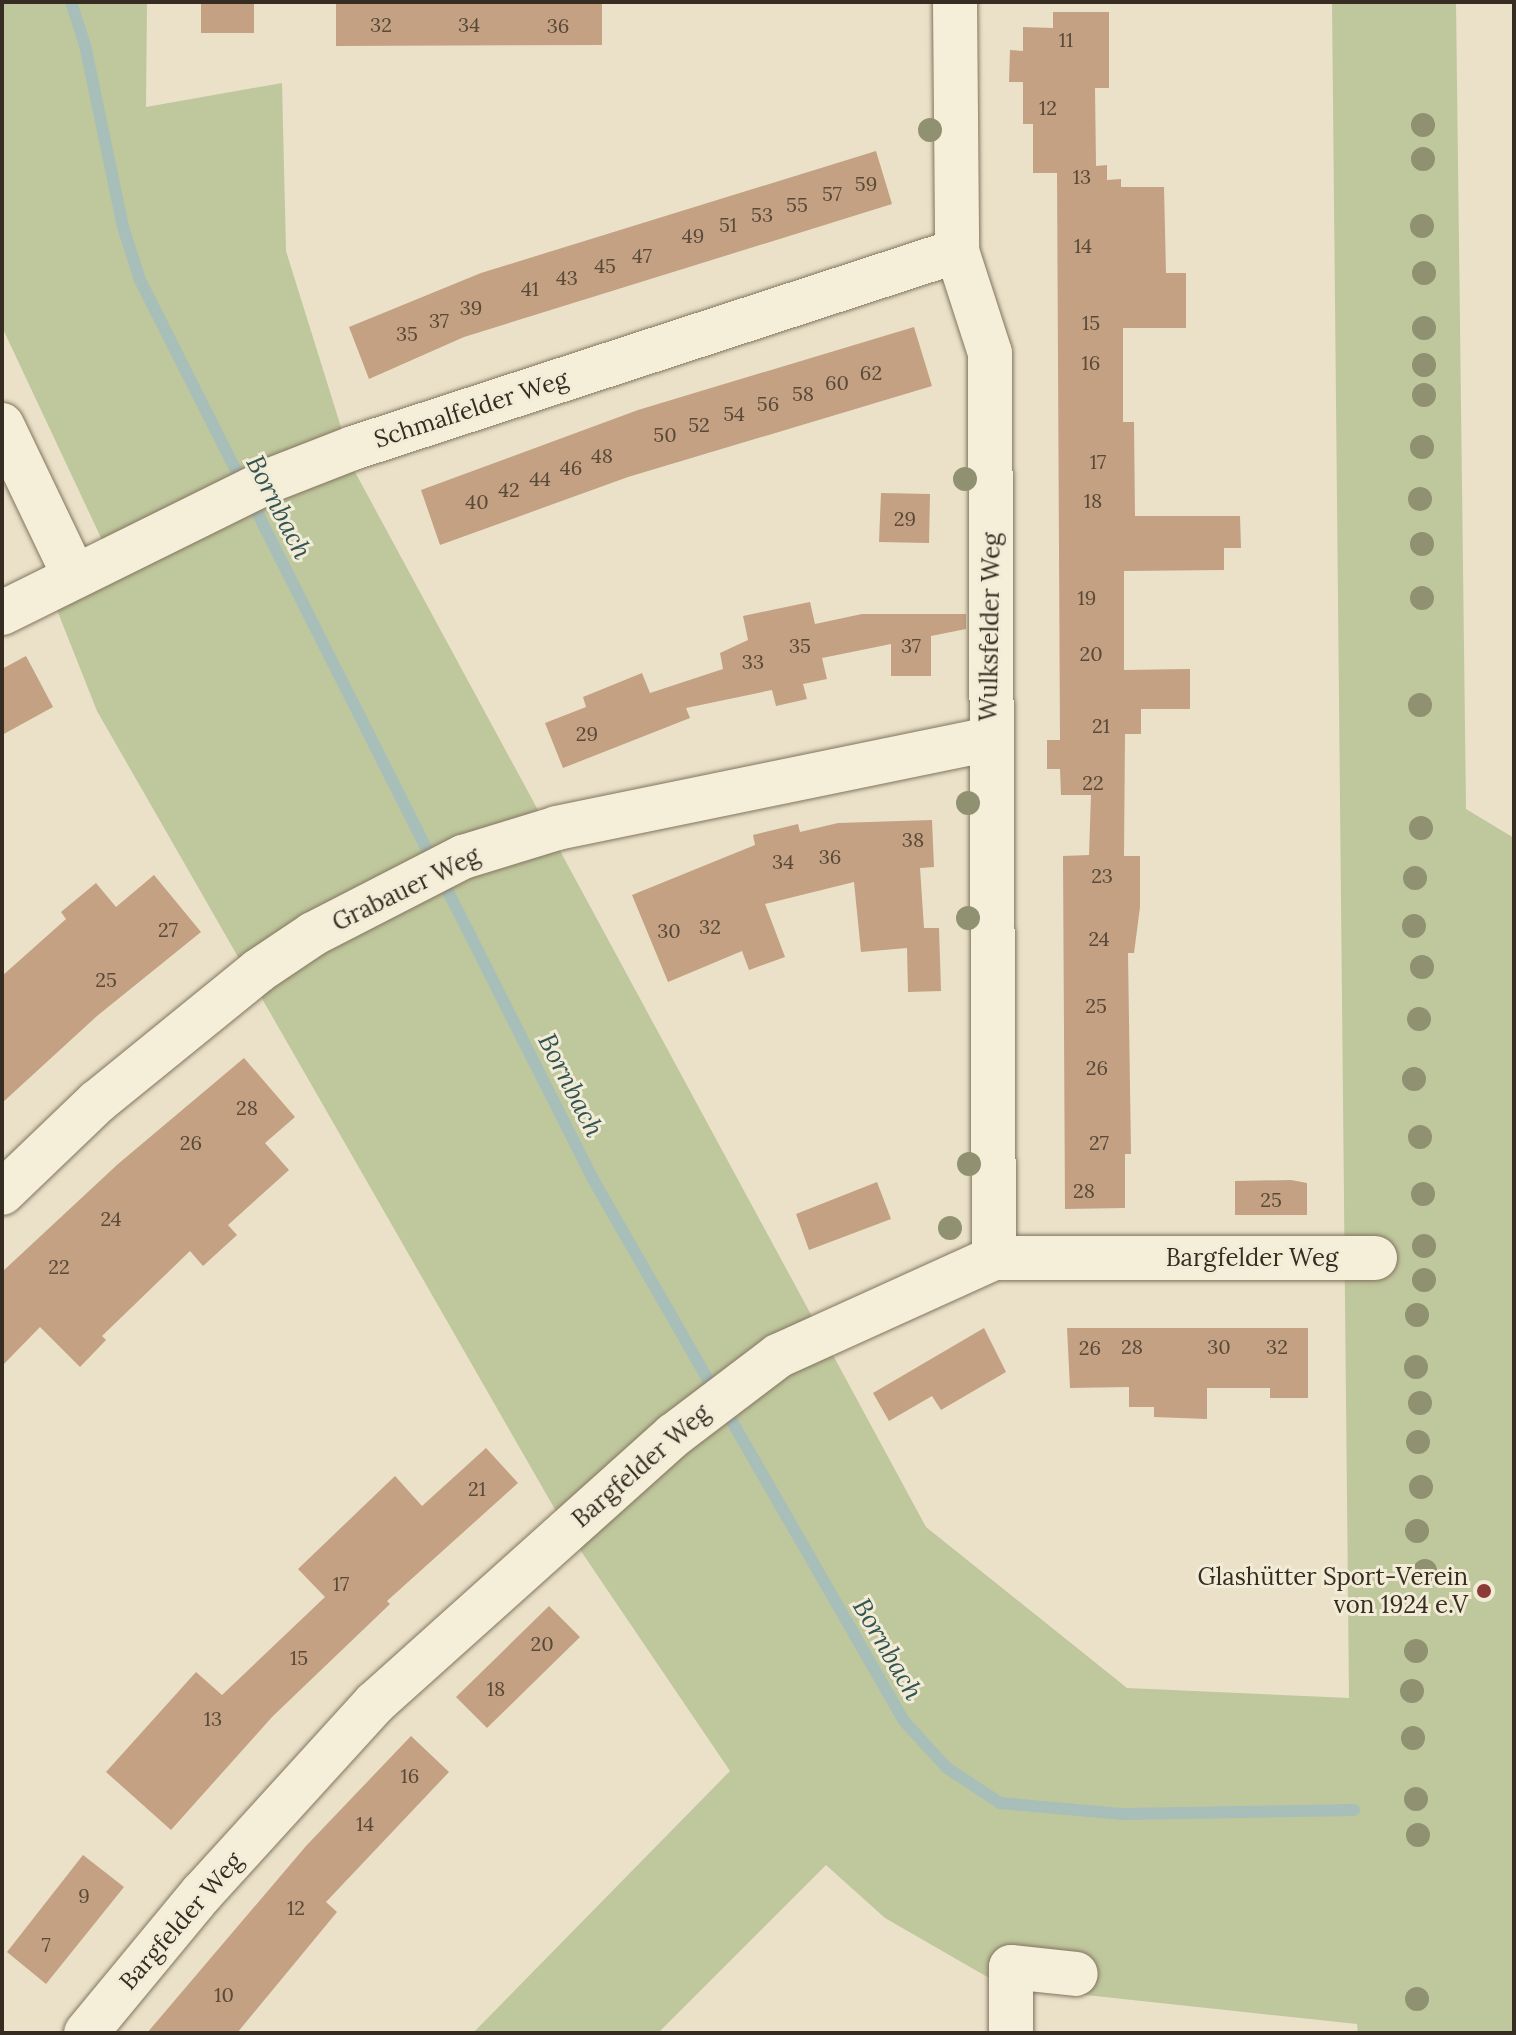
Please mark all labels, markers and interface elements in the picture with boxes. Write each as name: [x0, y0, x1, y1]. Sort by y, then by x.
house number: 32: [370, 12, 392, 36]
house number: 34: [458, 12, 480, 36]
house number: 36: [547, 13, 569, 37]
house number: 11: [1059, 27, 1073, 51]
house number: 12: [1039, 95, 1057, 119]
house number: 13: [1073, 164, 1091, 188]
house number: 59: [855, 171, 877, 195]
house number: 57: [822, 181, 842, 205]
house number: 55: [786, 192, 808, 216]
house number: 53: [751, 202, 773, 226]
house number: 51: [719, 212, 737, 236]
house number: 49: [682, 223, 704, 247]
house number: 14: [1074, 233, 1092, 257]
house number: 47: [632, 243, 652, 267]
house number: 45: [594, 253, 616, 277]
house number: 43: [556, 265, 578, 289]
house number: 41: [521, 276, 539, 300]
house number: 39: [460, 295, 482, 319]
house number: 37: [429, 308, 449, 332]
house number: 15: [1082, 310, 1100, 334]
house number: 35: [396, 321, 418, 345]
house number: 16: [1082, 350, 1100, 374]
house number: 62: [860, 360, 882, 384]
street label: Schmalfelder Weg: [371, 364, 571, 454]
house number: 60: [825, 370, 849, 394]
house number: 58: [792, 381, 814, 405]
house number: 56: [757, 391, 779, 415]
house number: 54: [723, 401, 745, 425]
house number: 52: [688, 412, 710, 436]
house number: 50: [653, 422, 677, 446]
house number: 48: [591, 443, 613, 467]
house number: 17: [1090, 449, 1106, 473]
water label: Bornbach: [240, 450, 318, 564]
house number: 46: [560, 455, 582, 479]
house number: 44: [529, 466, 551, 490]
house number: 42: [498, 477, 520, 501]
house number: 18: [1084, 488, 1102, 512]
house number: 40: [465, 489, 489, 513]
house number: 29: [894, 506, 916, 530]
street label: Wulksfelder Weg: [974, 532, 1006, 722]
house number: 19: [1078, 585, 1096, 609]
house number: 35: [789, 633, 811, 657]
house number: 37: [901, 633, 921, 657]
house number: 20: [1079, 641, 1103, 665]
house number: 33: [742, 649, 764, 673]
house number: 21: [1092, 713, 1110, 737]
house number: 29: [576, 721, 598, 745]
house number: 22: [1082, 770, 1104, 794]
house number: 38: [902, 827, 924, 851]
street label: Grabauer Weg: [328, 841, 484, 937]
house number: 36: [819, 844, 841, 868]
house number: 34: [772, 849, 794, 873]
house number: 23: [1091, 863, 1113, 887]
house number: 32: [699, 914, 721, 938]
house number: 27: [158, 917, 178, 941]
house number: 30: [657, 918, 681, 942]
house number: 24: [1088, 926, 1110, 950]
house number: 25: [95, 967, 117, 991]
house number: 25: [1085, 993, 1107, 1017]
water label: Bornbach: [532, 1028, 610, 1142]
house number: 26: [1086, 1055, 1108, 1079]
house number: 28: [236, 1095, 258, 1119]
house number: 26: [180, 1130, 202, 1154]
house number: 27: [1089, 1130, 1109, 1154]
house number: 28: [1073, 1178, 1095, 1202]
house number: 25: [1260, 1187, 1282, 1211]
house number: 24: [100, 1206, 122, 1230]
street label: Bargfelder Weg: [1166, 1244, 1338, 1272]
house number: 22: [48, 1254, 70, 1278]
house number: 28: [1121, 1334, 1143, 1358]
house number: 30: [1207, 1334, 1231, 1358]
house number: 32: [1266, 1334, 1288, 1358]
house number: 26: [1079, 1335, 1101, 1359]
street label: Bargfelder Weg: [566, 1399, 716, 1533]
house number: 21: [468, 1476, 486, 1500]
place label: Glashütter Sport-Verein von 1924 e.V: [1197, 1563, 1468, 1619]
house number: 17: [333, 1571, 349, 1595]
marker: Glashütter Sport-Verein von 1924 e.V: [1475, 1582, 1493, 1600]
water label: Bornbach: [846, 1593, 930, 1705]
house number: 20: [530, 1631, 554, 1655]
house number: 15: [290, 1645, 308, 1669]
house number: 18: [487, 1676, 505, 1700]
house number: 13: [204, 1706, 222, 1730]
house number: 16: [401, 1763, 419, 1787]
house number: 14: [356, 1811, 374, 1835]
street label: Bargfelder Weg: [114, 1846, 248, 1996]
house number: 9: [78, 1883, 90, 1907]
house number: 12: [287, 1895, 305, 1919]
house number: 7: [41, 1932, 51, 1956]
house number: 10: [214, 1982, 234, 2006]

